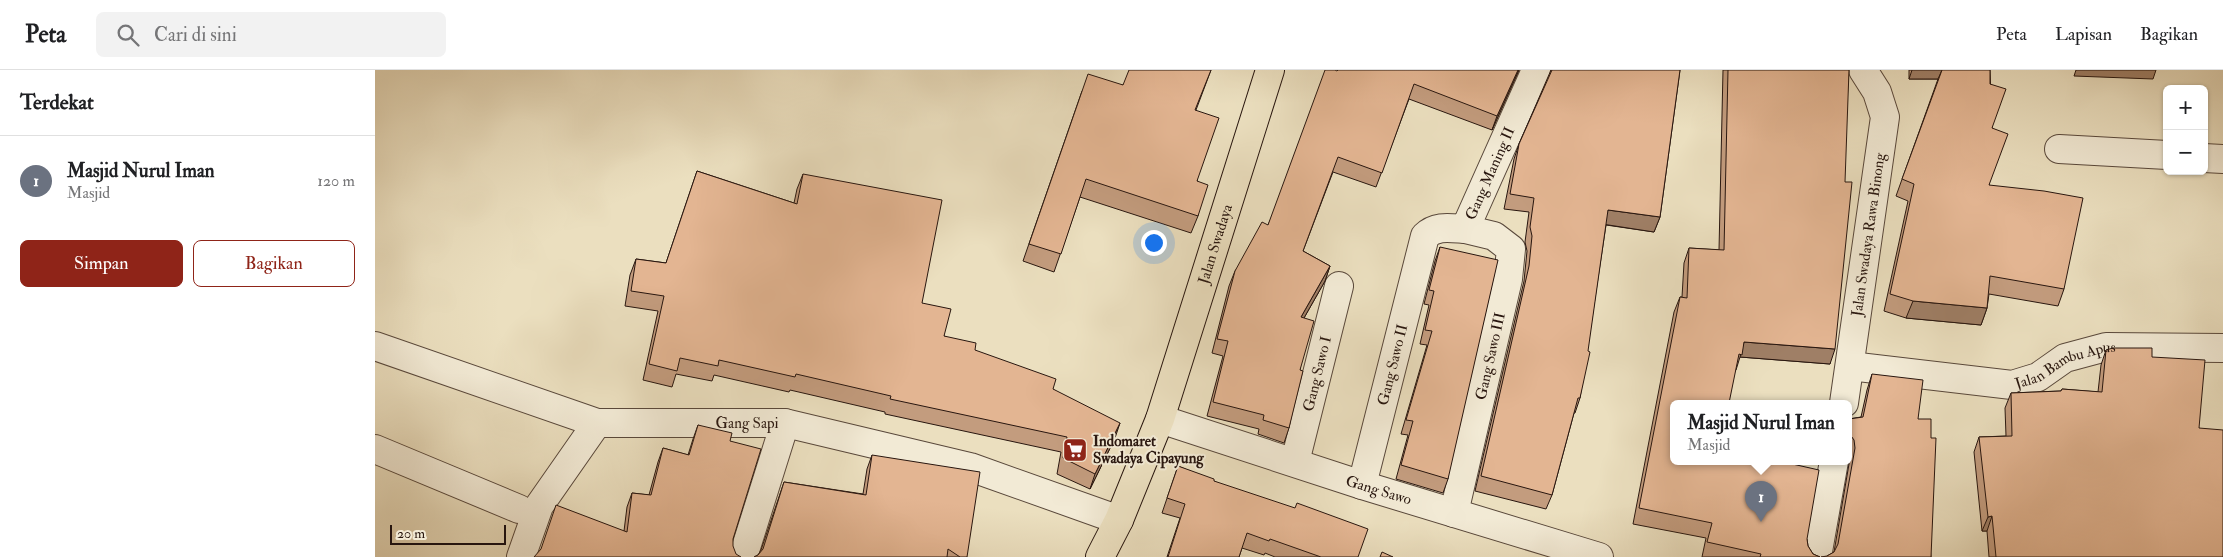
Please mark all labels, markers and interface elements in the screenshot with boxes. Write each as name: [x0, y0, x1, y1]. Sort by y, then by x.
search box: [96, 12, 446, 57]
text: Peta: [25, 19, 66, 50]
icon: search: [114, 21, 142, 49]
text: Cari di sini: [154, 23, 237, 47]
text: Peta: [1996, 23, 2027, 46]
text: Lapisan: [2055, 23, 2112, 46]
text: Bagikan: [2140, 23, 2198, 46]
map controls: [2163, 85, 2208, 175]
button: +: [2163, 85, 2208, 130]
text: Terdekat: [20, 89, 94, 116]
street label: Gang Maning II: [1461, 124, 1519, 223]
button: −: [2163, 130, 2208, 175]
street label: Jalan Swadaya Rawa Binong: [1847, 151, 1889, 319]
text: Masjid Nurul Iman: [67, 159, 215, 183]
text: 1: [33, 171, 39, 191]
text: 120 m: [317, 171, 355, 191]
text: Masjid: [67, 183, 110, 203]
street label: Jalan Swadaya: [1193, 201, 1237, 288]
your location: [1141, 230, 1167, 256]
button: Simpan: [20, 240, 183, 287]
button: Bagikan: [193, 240, 355, 287]
street label: Gang Sawo III: [1471, 311, 1509, 402]
street label: Gang Sawo II: [1373, 322, 1412, 407]
street label: Gang Sawo I: [1299, 334, 1336, 413]
street label: Jalan Bambu Apus: [2012, 337, 2116, 394]
popup: [1670, 400, 1852, 465]
text: Masjid Nurul Iman: [1687, 411, 1835, 435]
street label: Gang Sapi: [715, 414, 779, 434]
place label: Indomaret Swadaya Cipayung: [1093, 432, 1204, 469]
text: Masjid: [1687, 435, 1730, 455]
supermarket icon: Indomaret Swadaya Cipayung: [1062, 437, 1088, 463]
street label: Gang Sawo: [1343, 471, 1414, 509]
pin: 1: [1745, 481, 1777, 522]
scale bar: [390, 522, 506, 545]
text: 20 m: [397, 525, 425, 542]

